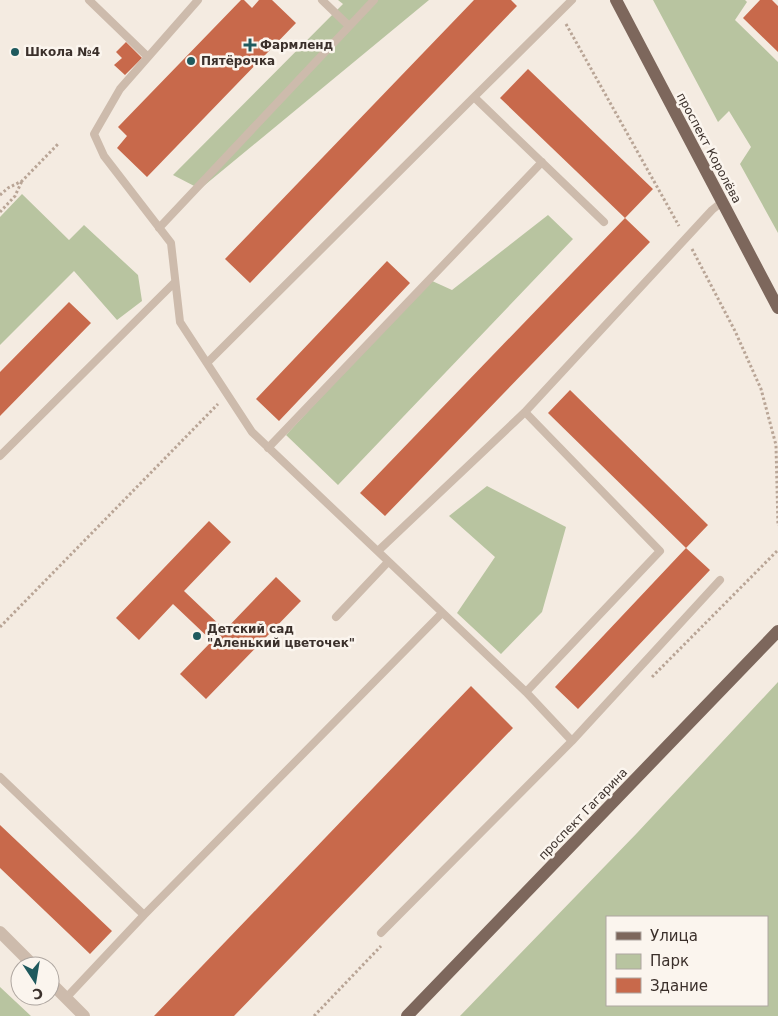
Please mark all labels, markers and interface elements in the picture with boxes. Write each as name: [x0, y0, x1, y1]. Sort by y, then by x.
place label: Фармленд: [260, 38, 334, 52]
marker: Фармленд: [244, 39, 256, 51]
place label: Школа №4: [25, 45, 100, 59]
marker: Школа №4: [9, 46, 21, 58]
place label: Пятёрочка: [201, 54, 275, 68]
marker: Пятёрочка: [185, 55, 197, 67]
street label: проспект Королёва: [674, 90, 744, 206]
place label: Детский сад "Аленький цветочек": [207, 622, 355, 650]
marker: Детский сад "Аленький цветочек": [191, 630, 203, 642]
street label: проспект Гагарина: [536, 765, 630, 863]
legend: [606, 916, 768, 1006]
text: Улица: [650, 927, 698, 945]
text: Парк: [650, 952, 689, 970]
north arrow: [10, 956, 60, 1006]
text: Здание: [650, 977, 708, 995]
text: С: [31, 985, 44, 1003]

